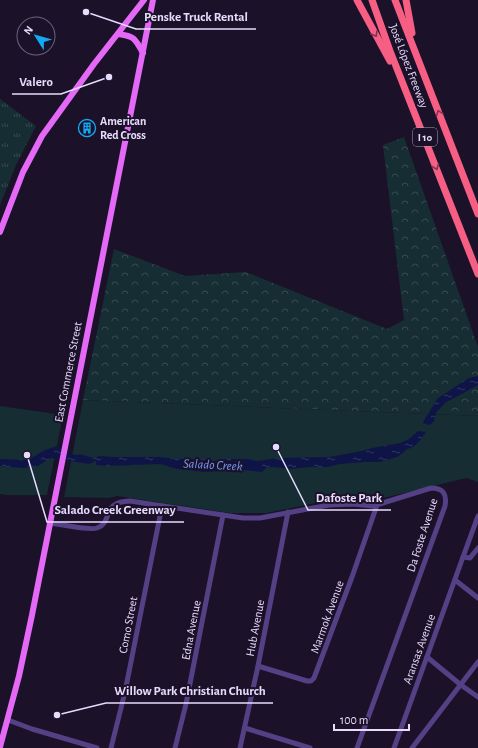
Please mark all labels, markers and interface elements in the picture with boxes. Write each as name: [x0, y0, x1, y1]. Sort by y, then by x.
callout: Penske Truck Rental: [136, 4, 256, 29]
text: Penske Truck Rental: [144, 11, 248, 24]
north arrow: [16, 16, 56, 56]
street label: José López Freeway: [387, 22, 430, 110]
text: N: [22, 24, 35, 37]
one-way arrow: [371, 30, 378, 37]
callout: Valero: [12, 69, 61, 94]
text: Valero: [19, 76, 53, 89]
one-way arrow: [435, 109, 443, 116]
place label: American Red Cross: [100, 115, 146, 141]
building icon: American Red Cross: [77, 118, 97, 138]
road number: I 10: [413, 128, 437, 146]
one-way arrow: [432, 164, 440, 171]
street label: East Commerce Street: [52, 321, 84, 423]
water label: Salado Creek: [183, 457, 243, 474]
callout: Dafoste Park: [308, 485, 391, 510]
text: Dafoste Park: [316, 492, 383, 505]
callout: Salado Creek Greenway: [47, 497, 184, 522]
street label: Da Foste Avenue: [404, 497, 440, 573]
text: Salado Creek Greenway: [55, 504, 176, 517]
street label: Marmok Avenue: [308, 579, 346, 655]
street label: Como Street: [117, 595, 139, 654]
street label: Edna Avenue: [179, 599, 203, 661]
street label: Hub Avenue: [244, 599, 266, 657]
street label: Aransas Avenue: [401, 612, 437, 686]
callout: Willow Park Christian Church: [106, 678, 273, 703]
text: Willow Park Christian Church: [114, 685, 266, 698]
scale bar: [334, 706, 409, 732]
text: 100 m: [340, 714, 368, 726]

